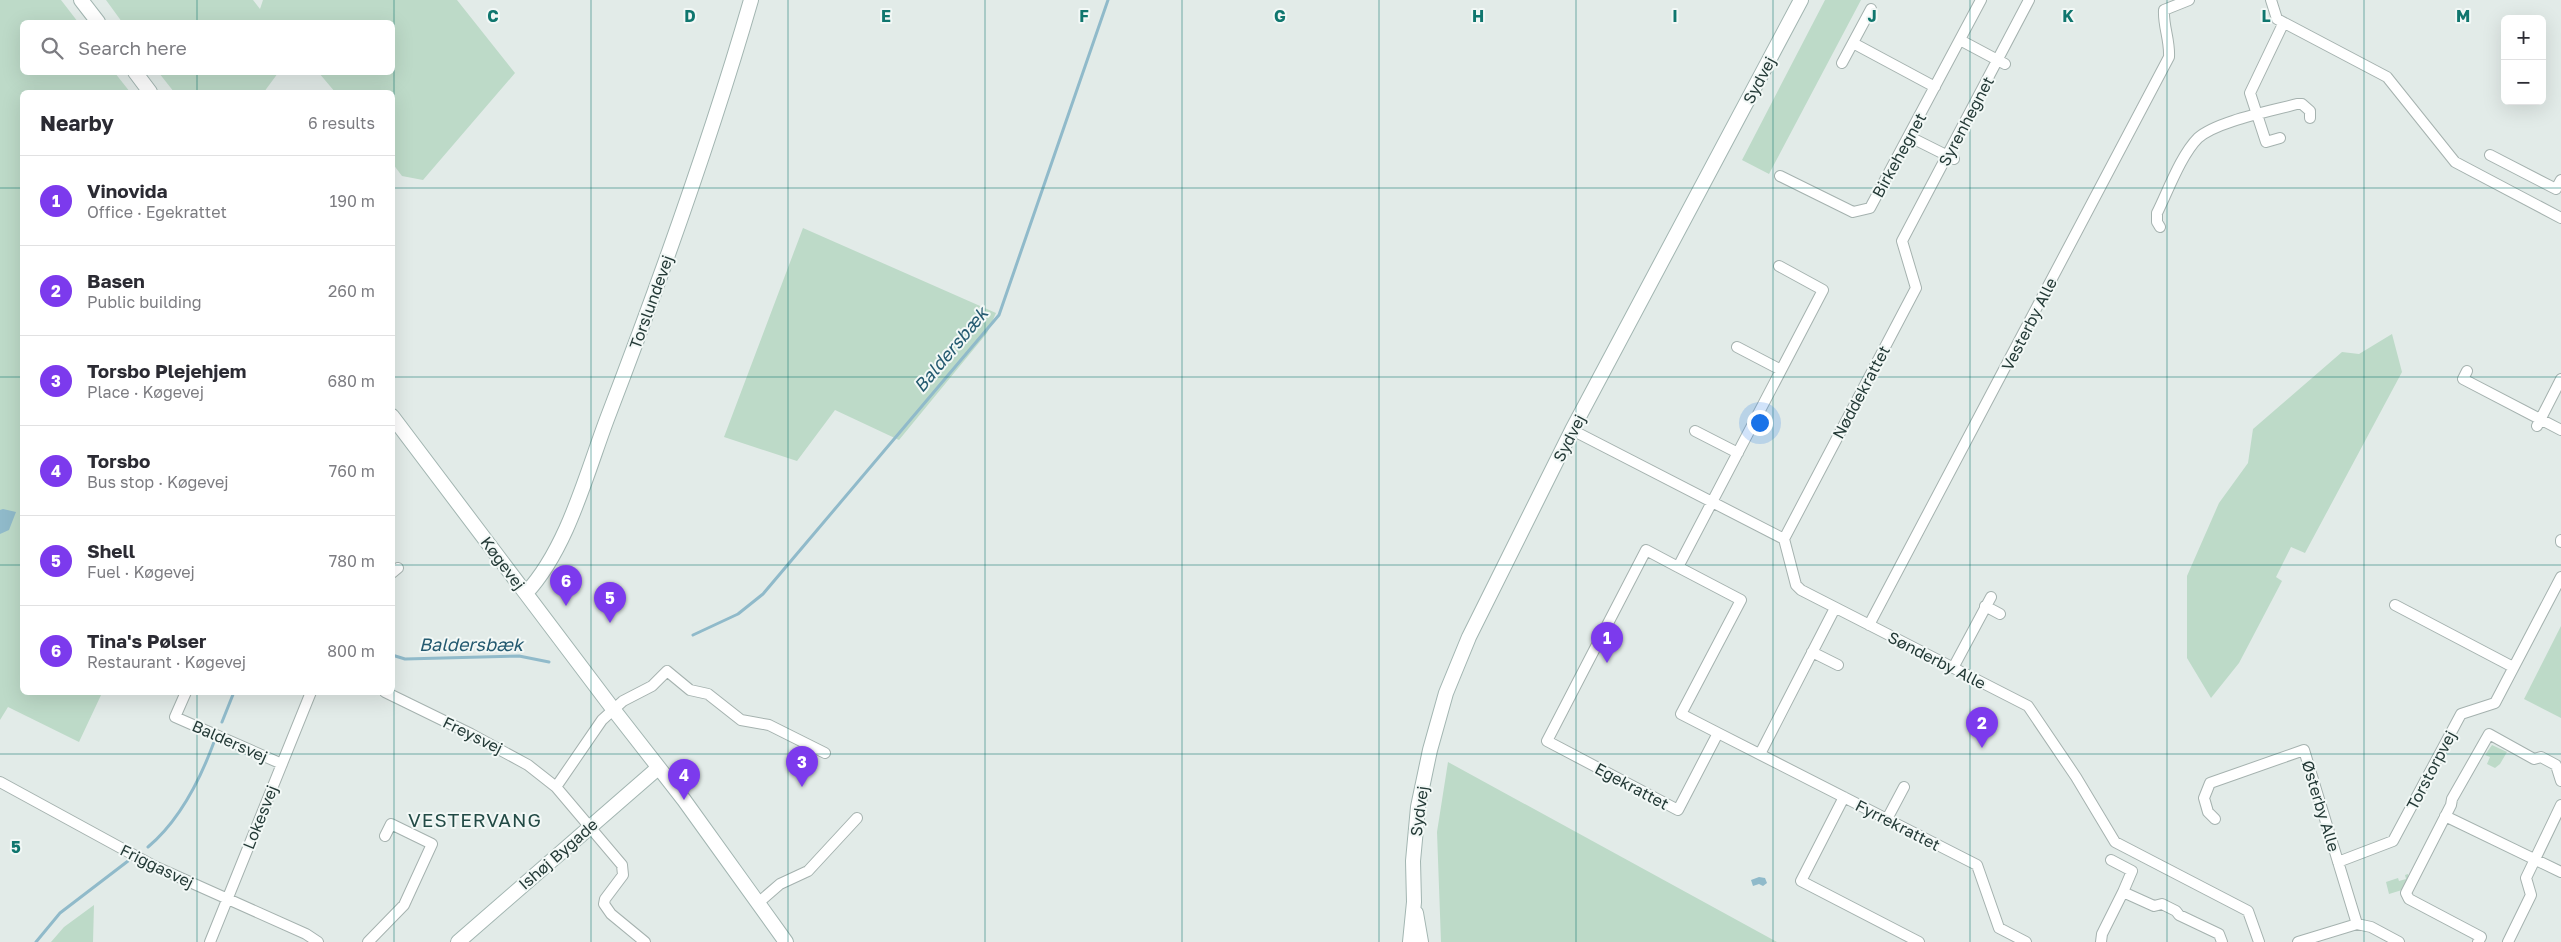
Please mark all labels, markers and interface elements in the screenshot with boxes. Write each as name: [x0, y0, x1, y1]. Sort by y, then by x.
text: C: [487, 6, 499, 26]
text: D: [684, 6, 696, 26]
text: E: [881, 6, 891, 26]
text: F: [1079, 6, 1089, 26]
text: G: [1274, 6, 1286, 26]
text: H: [1472, 6, 1484, 26]
text: I: [1672, 6, 1678, 26]
text: J: [1867, 6, 1877, 26]
text: K: [2062, 6, 2074, 26]
text: L: [2261, 6, 2271, 26]
text: M: [2456, 6, 2470, 26]
map controls: [2501, 15, 2546, 105]
button: +: [2501, 15, 2546, 60]
search box: [20, 20, 395, 75]
icon: search: [38, 34, 66, 62]
text: Search here: [78, 36, 187, 59]
street label: Sydvej: [1738, 53, 1780, 107]
button: −: [2501, 60, 2546, 105]
street label: Syrenhegnet: [1934, 73, 1998, 169]
street label: Birkehegnet: [1868, 109, 1930, 201]
text: Nearby: [40, 110, 114, 136]
text: 6 results: [308, 113, 375, 133]
text: Vinovida: [87, 179, 168, 202]
text: 1: [52, 191, 60, 211]
text: 190 m: [329, 191, 375, 211]
text: Office · Egekrattet: [87, 202, 227, 222]
street label: Torslundevej: [625, 252, 677, 352]
text: Basen: [87, 269, 145, 292]
street label: Vesterby Alle: [1997, 274, 2061, 374]
text: 2: [51, 281, 61, 301]
text: 260 m: [328, 281, 375, 301]
text: Public building: [87, 292, 202, 312]
water label: Baldersbæk: [908, 301, 993, 396]
street label: Nøddekrattet: [1828, 342, 1894, 442]
text: Torsbo Plejehjem: [87, 359, 246, 382]
text: 3: [51, 371, 61, 391]
text: 680 m: [327, 371, 375, 391]
text: Place · Køgevej: [87, 382, 204, 402]
your location: [1747, 410, 1773, 436]
street label: Sydvej: [1549, 411, 1589, 465]
text: Torsbo: [87, 449, 150, 472]
text: 4: [51, 461, 61, 481]
text: 760 m: [329, 461, 375, 481]
text: Bus stop · Køgevej: [87, 472, 229, 492]
street label: Køgevej: [477, 532, 529, 594]
text: Shell: [87, 539, 135, 562]
text: 5: [51, 551, 61, 571]
text: 780 m: [329, 551, 375, 571]
text: Fuel · Køgevej: [87, 562, 195, 582]
pin: 6: [550, 565, 582, 606]
pin: 5: [594, 582, 626, 623]
pin: 1: [1591, 622, 1623, 663]
street label: Sønderby Alle: [1885, 627, 1989, 693]
text: Tina's Pølser: [87, 629, 206, 652]
water label: Baldersbæk: [419, 633, 525, 655]
text: 6: [51, 641, 61, 661]
text: 800 m: [327, 641, 375, 661]
text: Restaurant · Køgevej: [87, 652, 246, 672]
pin: 2: [1966, 707, 1998, 748]
street label: Freysvej: [440, 712, 506, 758]
street label: Baldersvej: [189, 715, 271, 767]
street label: Torstorpvej: [2402, 727, 2460, 813]
pin: 3: [786, 746, 818, 787]
street label: Egekrattet: [1592, 758, 1672, 814]
street label: Østerby Alle: [2298, 758, 2344, 854]
pin: 4: [668, 759, 700, 800]
street label: Lokesvej: [238, 782, 282, 852]
street label: Sydvej: [1406, 784, 1432, 838]
street label: Fyrrekrattet: [1852, 795, 1944, 855]
district label: VESTERVANG: [408, 808, 542, 831]
street label: Ishøj Bygade: [514, 814, 602, 894]
text: 5: [11, 837, 21, 857]
street label: Friggasvej: [117, 840, 197, 892]

